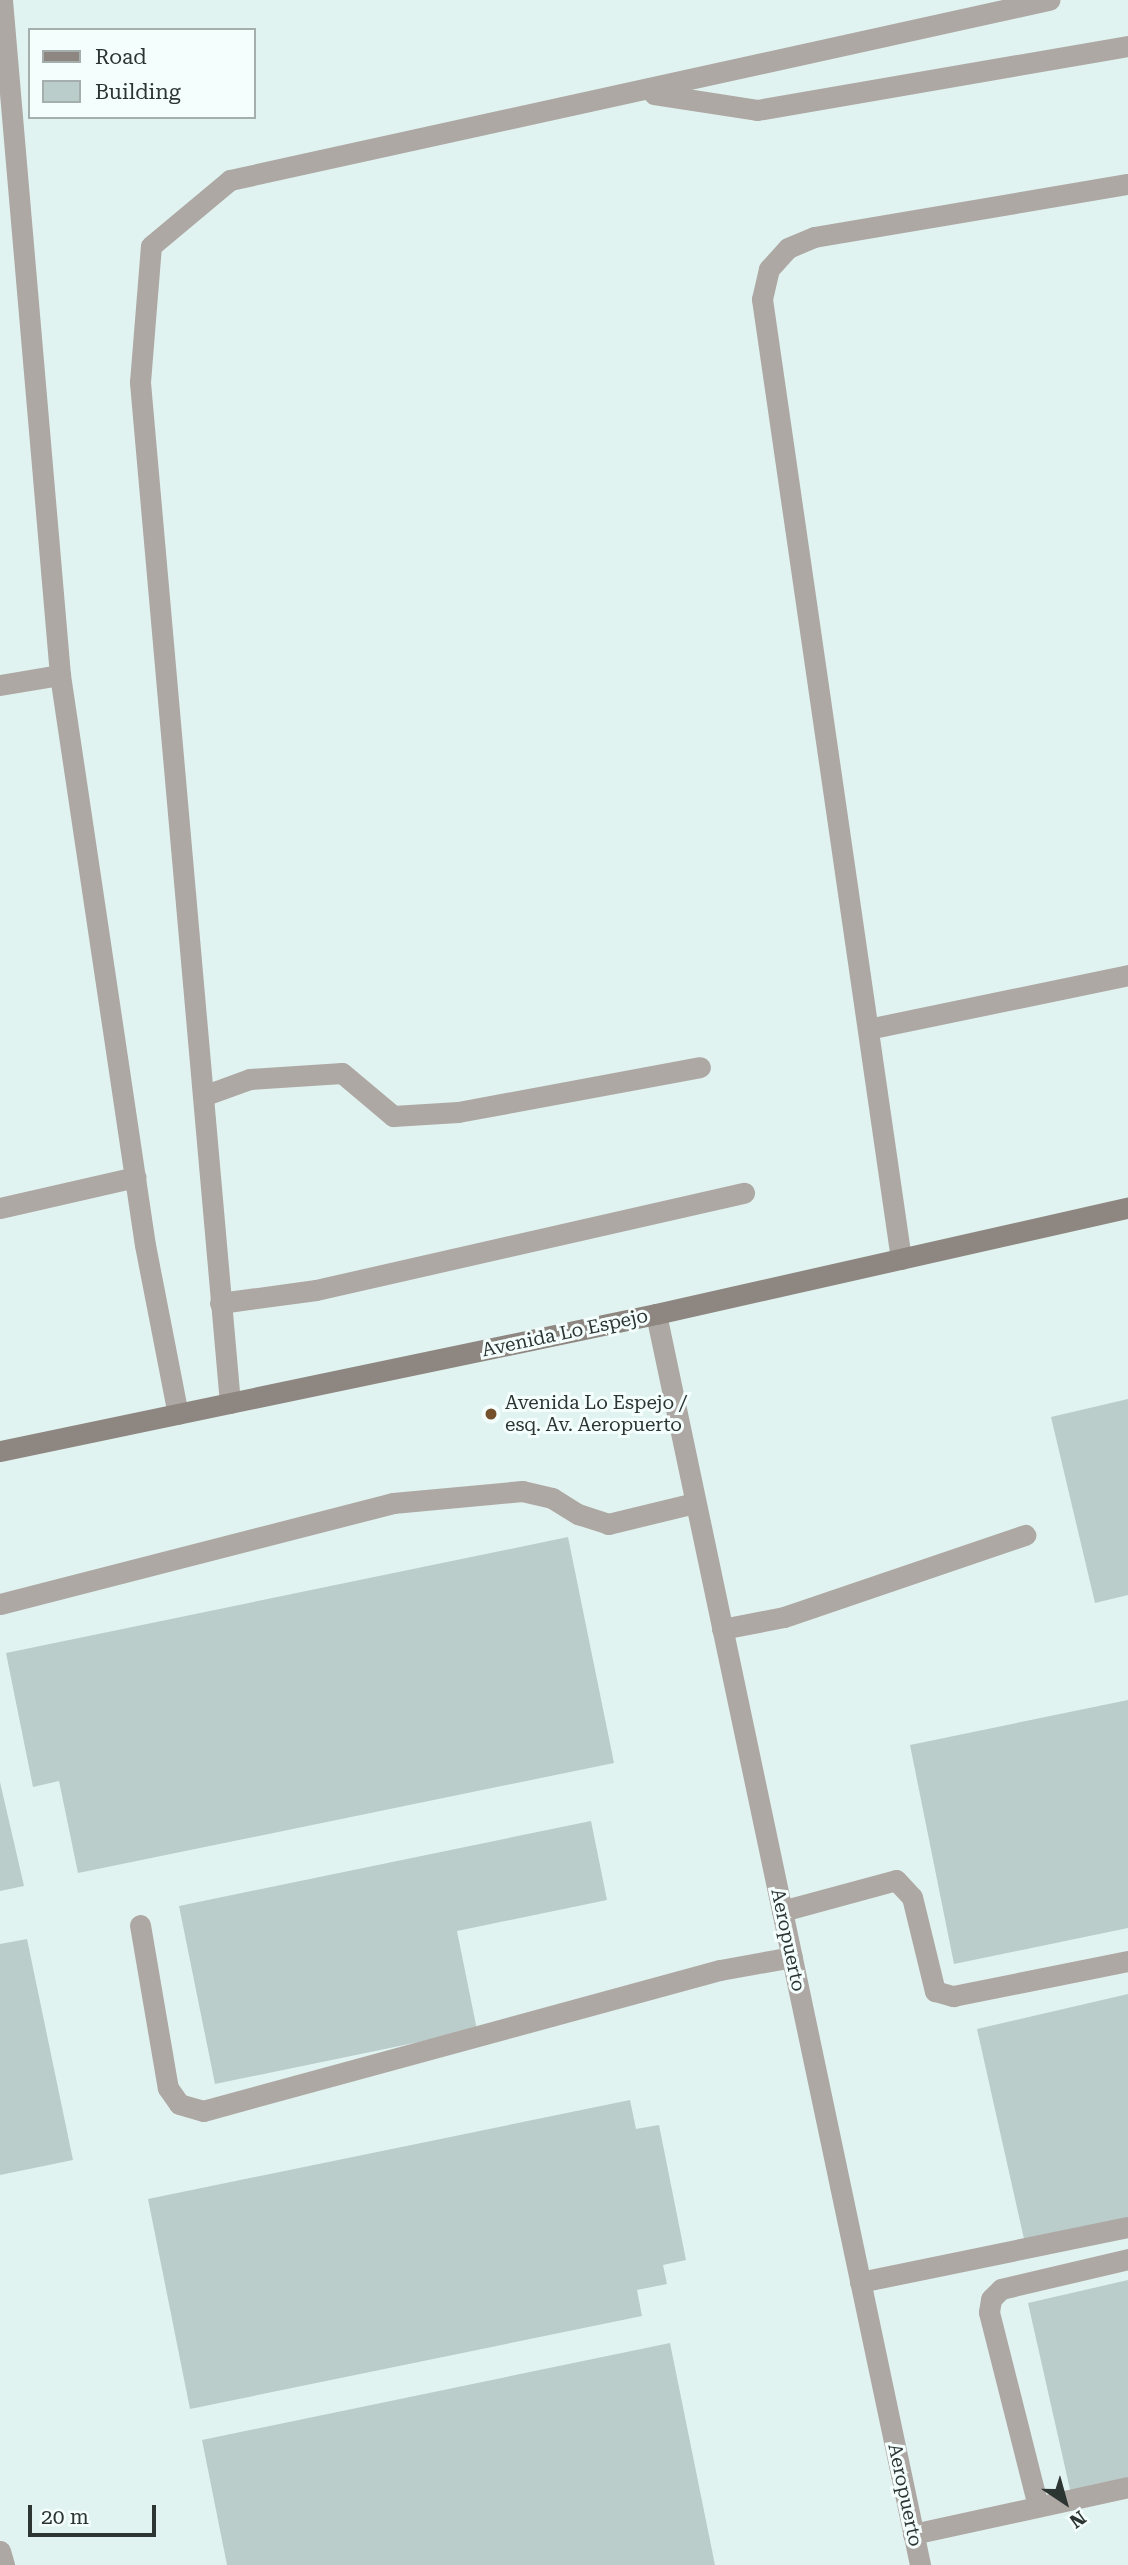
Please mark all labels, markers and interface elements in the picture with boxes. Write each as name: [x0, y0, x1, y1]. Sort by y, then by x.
legend: [28, 28, 256, 119]
text: Road: [95, 45, 147, 69]
text: Building: [95, 80, 181, 104]
street label: Avenida Lo Espejo: [480, 1304, 650, 1362]
place label: Avenida Lo Espejo / esq. Av. Aeropuerto: [505, 1392, 687, 1436]
marker: Avenida Lo Espejo / esq. Av. Aeropuerto: [483, 1406, 499, 1422]
street label: Aeropuerto: [766, 1887, 810, 1993]
street label: Aeropuerto: [883, 2442, 927, 2548]
north arrow: [1030, 2467, 1100, 2537]
scale bar: [32, 2492, 159, 2536]
text: 20 m: [41, 2505, 89, 2529]
text: N: [1065, 2506, 1090, 2533]

